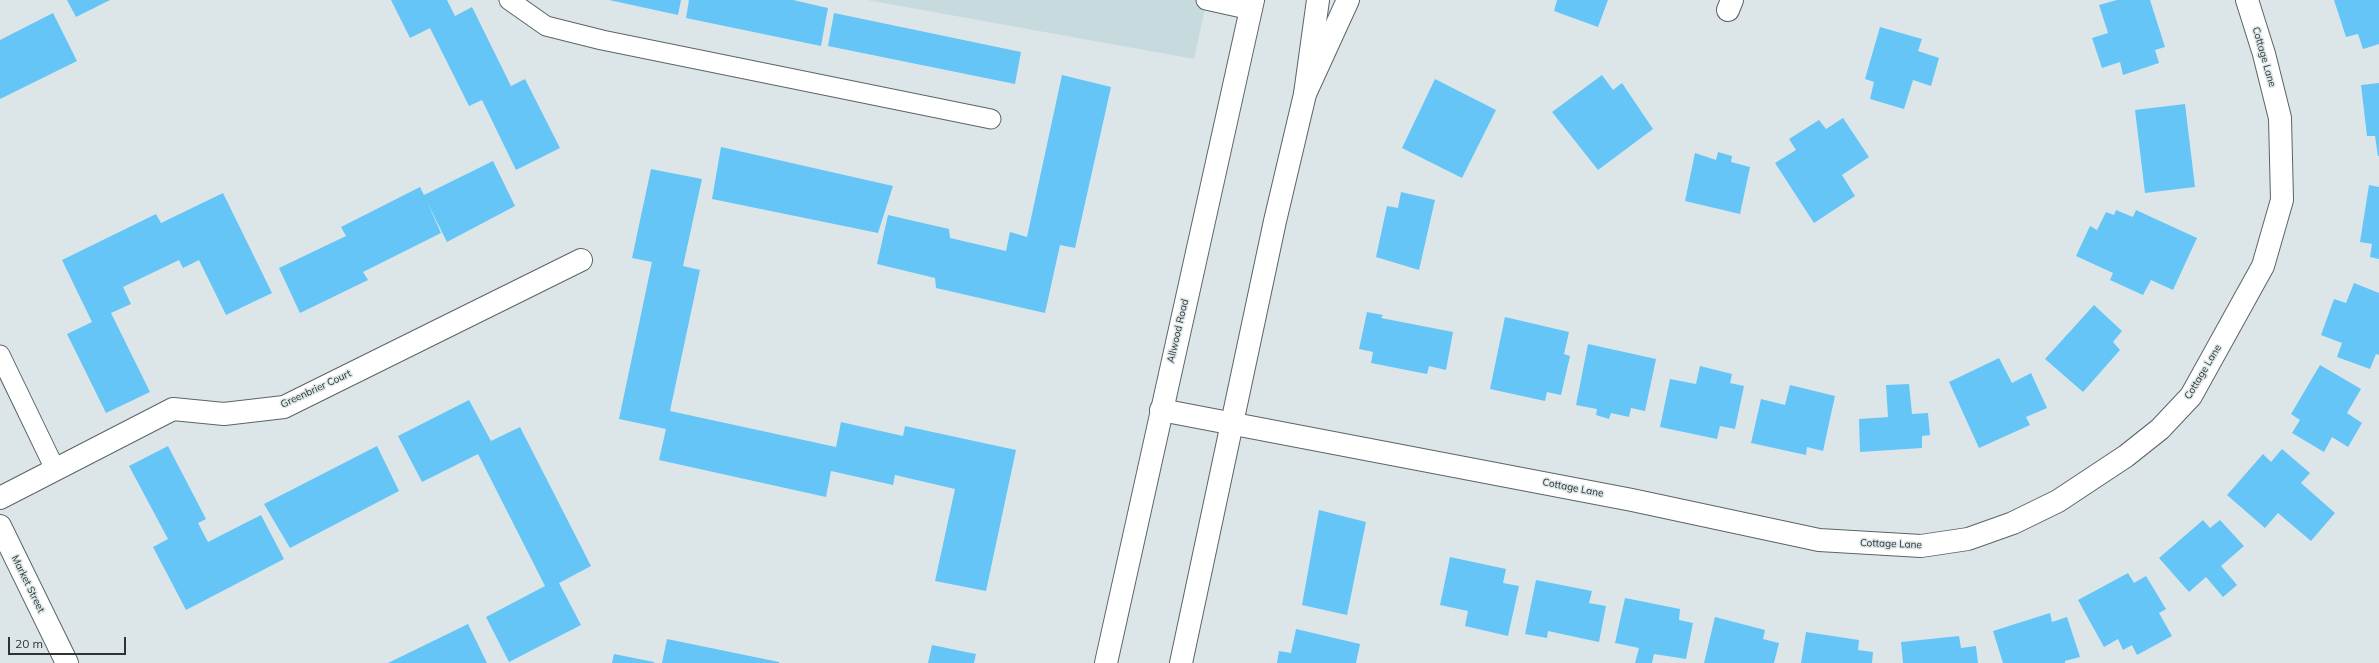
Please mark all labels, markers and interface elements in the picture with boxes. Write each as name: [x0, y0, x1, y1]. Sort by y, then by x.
street label: Cottage Lane: [2250, 26, 2278, 88]
street label: Allwood Road: [1165, 298, 1191, 364]
street label: Cottage Lane: [2182, 342, 2224, 402]
street label: Greenbrier Court: [279, 367, 353, 411]
street label: Cottage Lane: [1541, 476, 1605, 500]
street label: Cottage Lane: [1860, 537, 1922, 551]
street label: Market Street: [9, 553, 47, 615]
scale bar: [10, 629, 128, 655]
text: 20 m: [15, 636, 43, 651]

